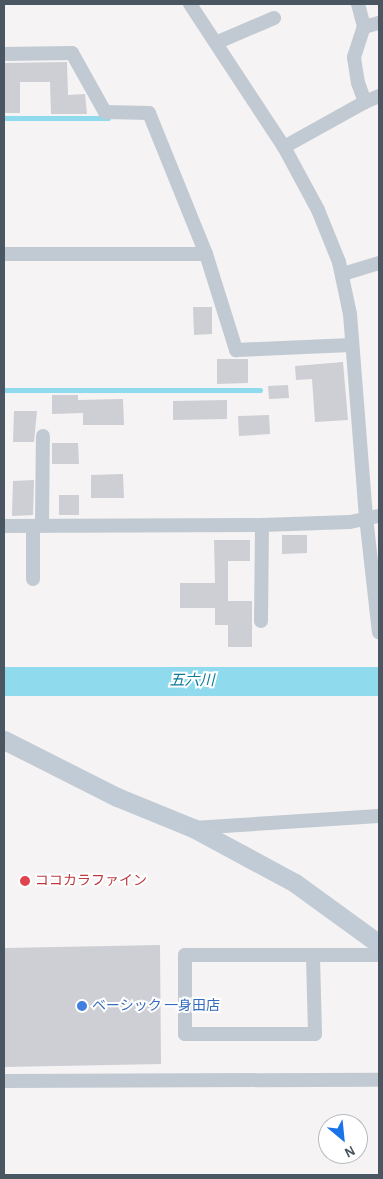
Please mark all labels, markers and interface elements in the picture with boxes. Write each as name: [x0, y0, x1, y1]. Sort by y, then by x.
water label: 五六川: [170, 672, 214, 690]
place label: ココカラファイン: [35, 873, 147, 889]
marker: ココカラファイン: [19, 875, 31, 887]
place label: ベーシック 一身田店: [92, 998, 220, 1014]
marker: ベーシック 一身田店: [76, 1000, 88, 1012]
north arrow: [318, 1114, 368, 1164]
text: N: [342, 1143, 357, 1160]

